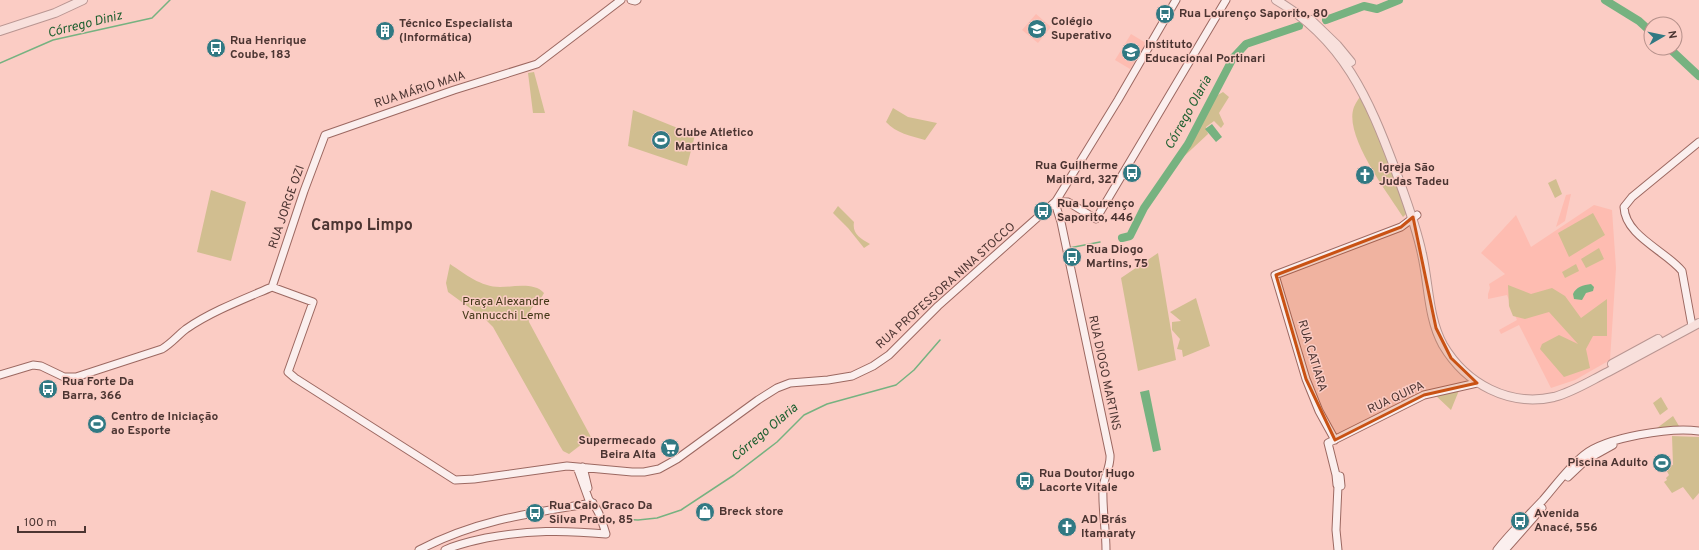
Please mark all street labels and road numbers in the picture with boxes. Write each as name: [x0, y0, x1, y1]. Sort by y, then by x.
street label: RUA MÁRIO MAIA: [372, 68, 468, 112]
street label: RUA JORGE OZI: [265, 163, 309, 251]
street label: RUA PROFESSORA NINA STOCCO: [873, 219, 1019, 353]
street label: RUA DIOGO MARTINS: [1084, 314, 1124, 432]
street label: RUA CATIARA: [1293, 318, 1331, 394]
street label: RUA QUIPA: [1365, 378, 1427, 418]

